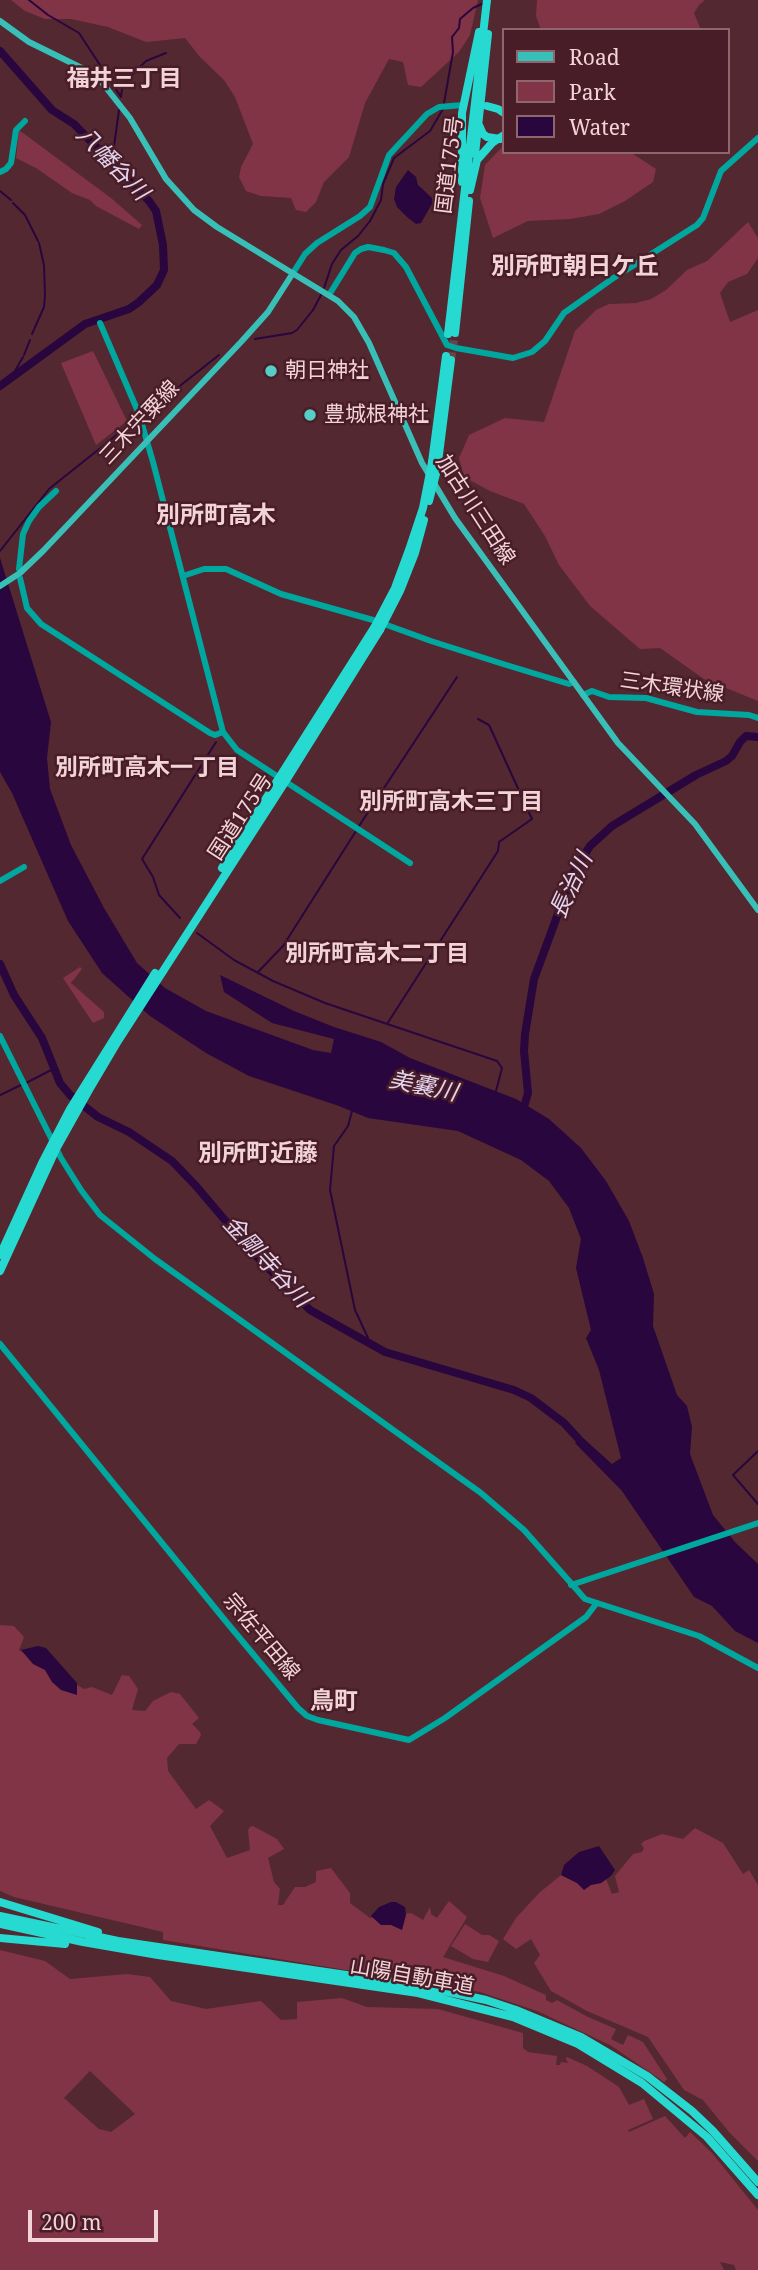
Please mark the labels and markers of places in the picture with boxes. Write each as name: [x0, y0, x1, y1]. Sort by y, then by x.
place label: 朝日神社: [285, 358, 369, 384]
marker: 朝日神社: [263, 363, 279, 379]
place label: 豊城根神社: [324, 402, 429, 428]
marker: 豊城根神社: [302, 407, 318, 423]

